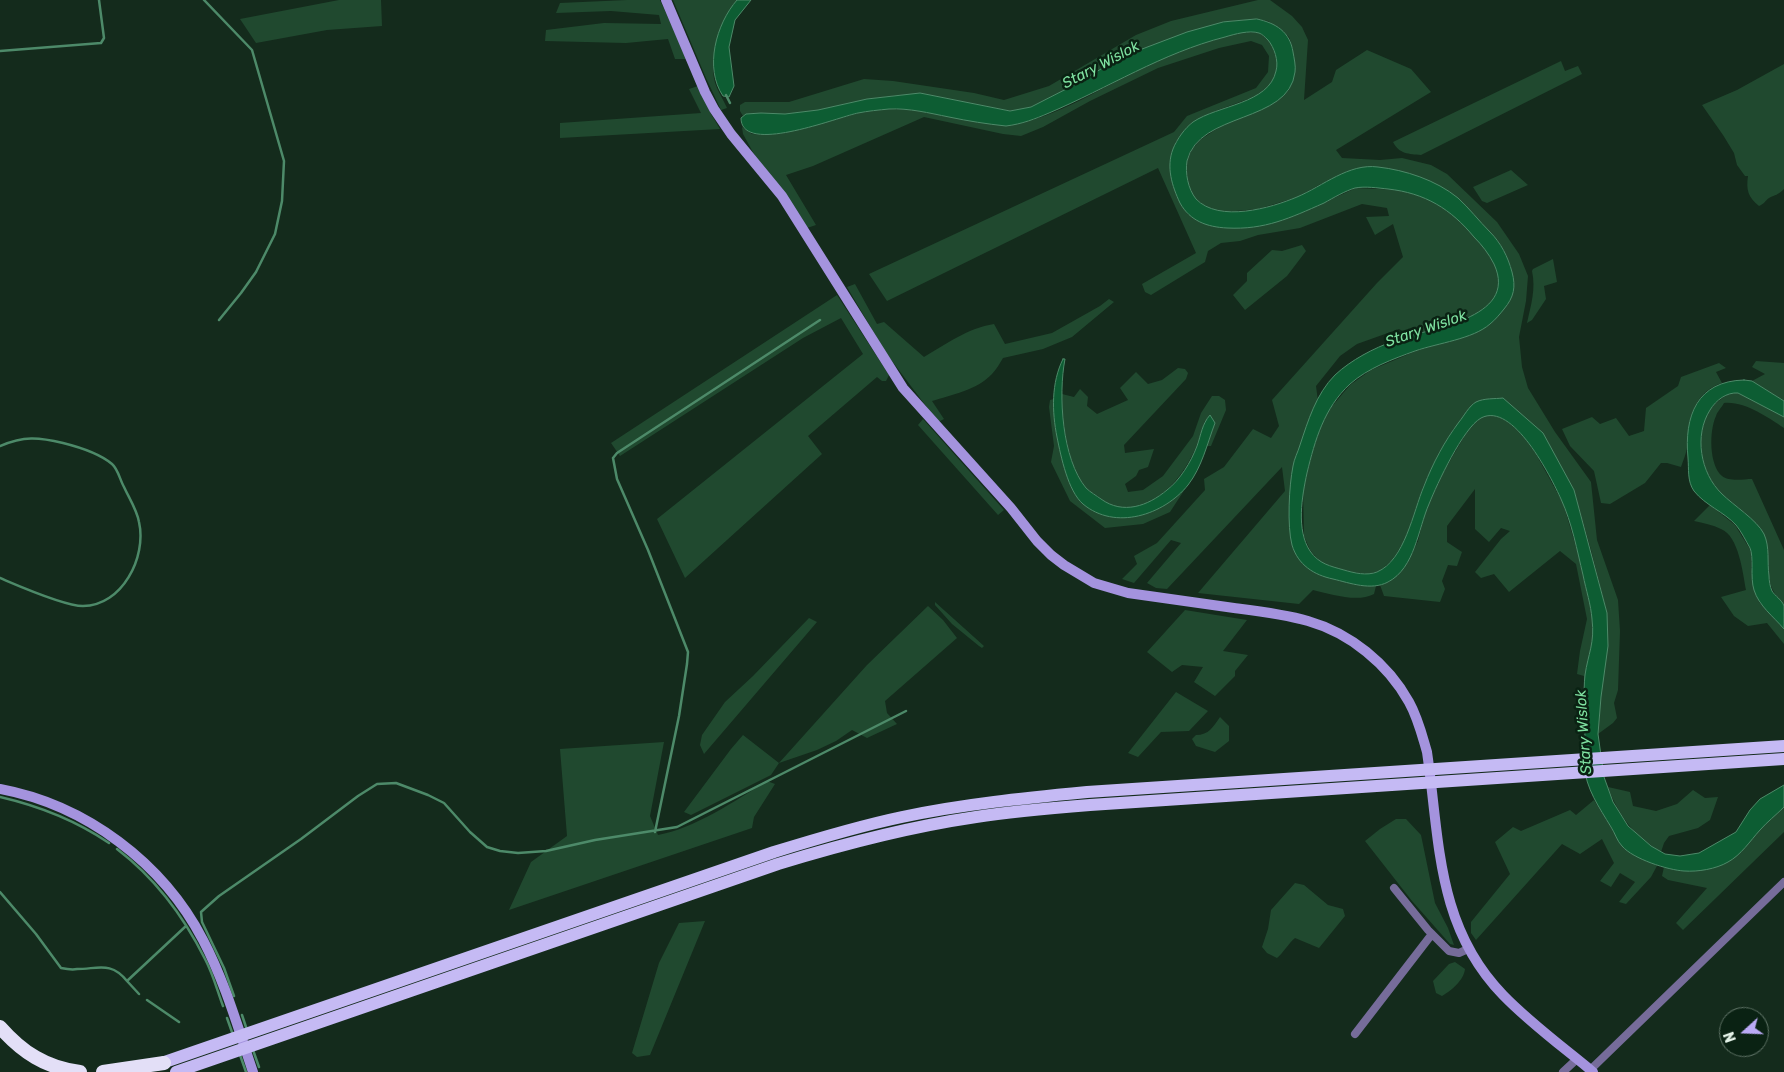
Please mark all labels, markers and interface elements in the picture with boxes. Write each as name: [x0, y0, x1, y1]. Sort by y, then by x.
water label: Stary Wislok: [1059, 37, 1143, 93]
water label: Stary Wislok: [1383, 307, 1469, 351]
water label: Stary Wislok: [1572, 689, 1596, 775]
north arrow: [1719, 1007, 1769, 1057]
text: N: [1721, 1029, 1740, 1045]

